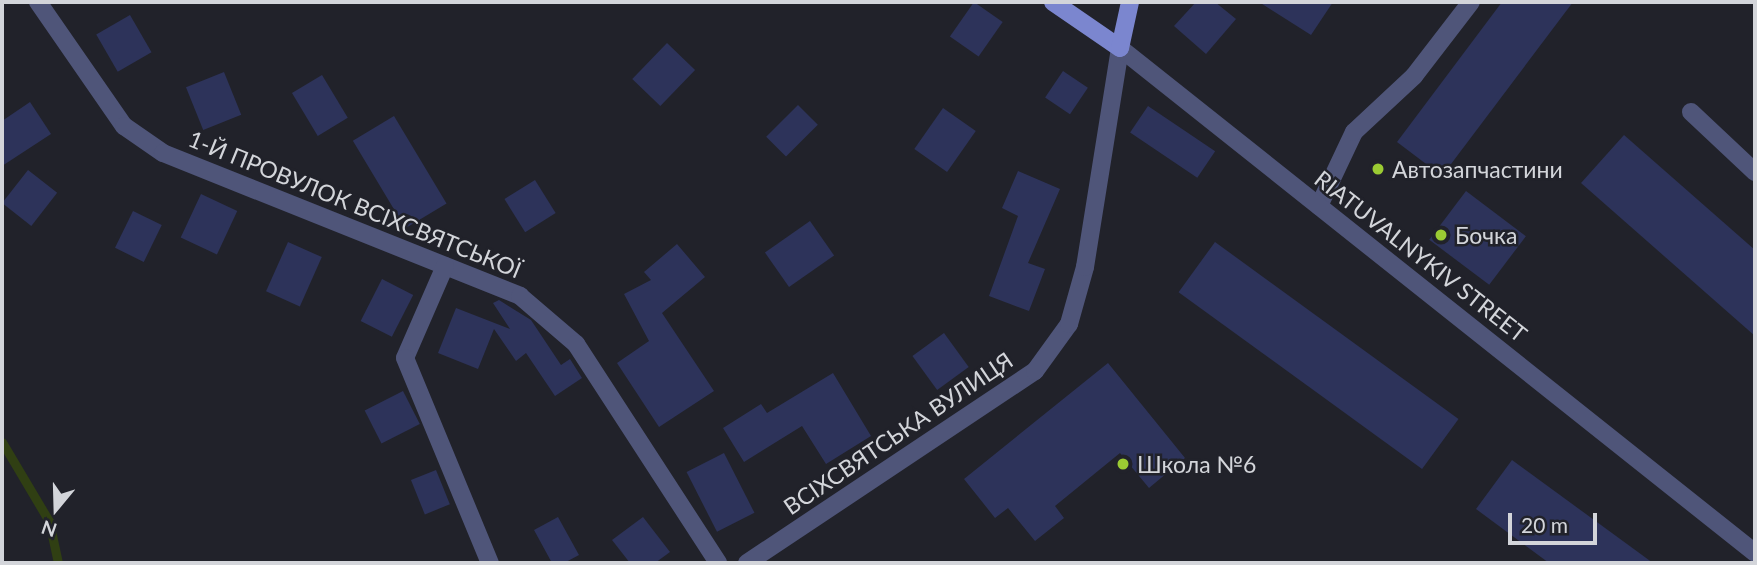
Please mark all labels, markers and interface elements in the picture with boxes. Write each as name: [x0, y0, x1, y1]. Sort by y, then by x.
street label: 1-Й ПРОВУЛОК ВСІХСВЯТСЬКОЇ: [185, 124, 525, 284]
place label: Автозапчастини: [1392, 155, 1563, 183]
marker: Автозапчастини: [1370, 161, 1386, 177]
street label: RIATUVALNYKIV STREET: [1309, 164, 1533, 348]
place label: Бочка: [1455, 221, 1517, 249]
marker: Бочка: [1433, 227, 1449, 243]
street label: ВСІХСВЯТСЬКА ВУЛИЦЯ: [778, 346, 1018, 520]
place label: Школа №6: [1137, 450, 1256, 478]
marker: Школа №6: [1115, 456, 1131, 472]
north arrow: [21, 474, 91, 544]
scale bar: [1512, 498, 1601, 542]
text: 20 m: [1521, 512, 1568, 537]
text: N: [38, 516, 60, 543]

